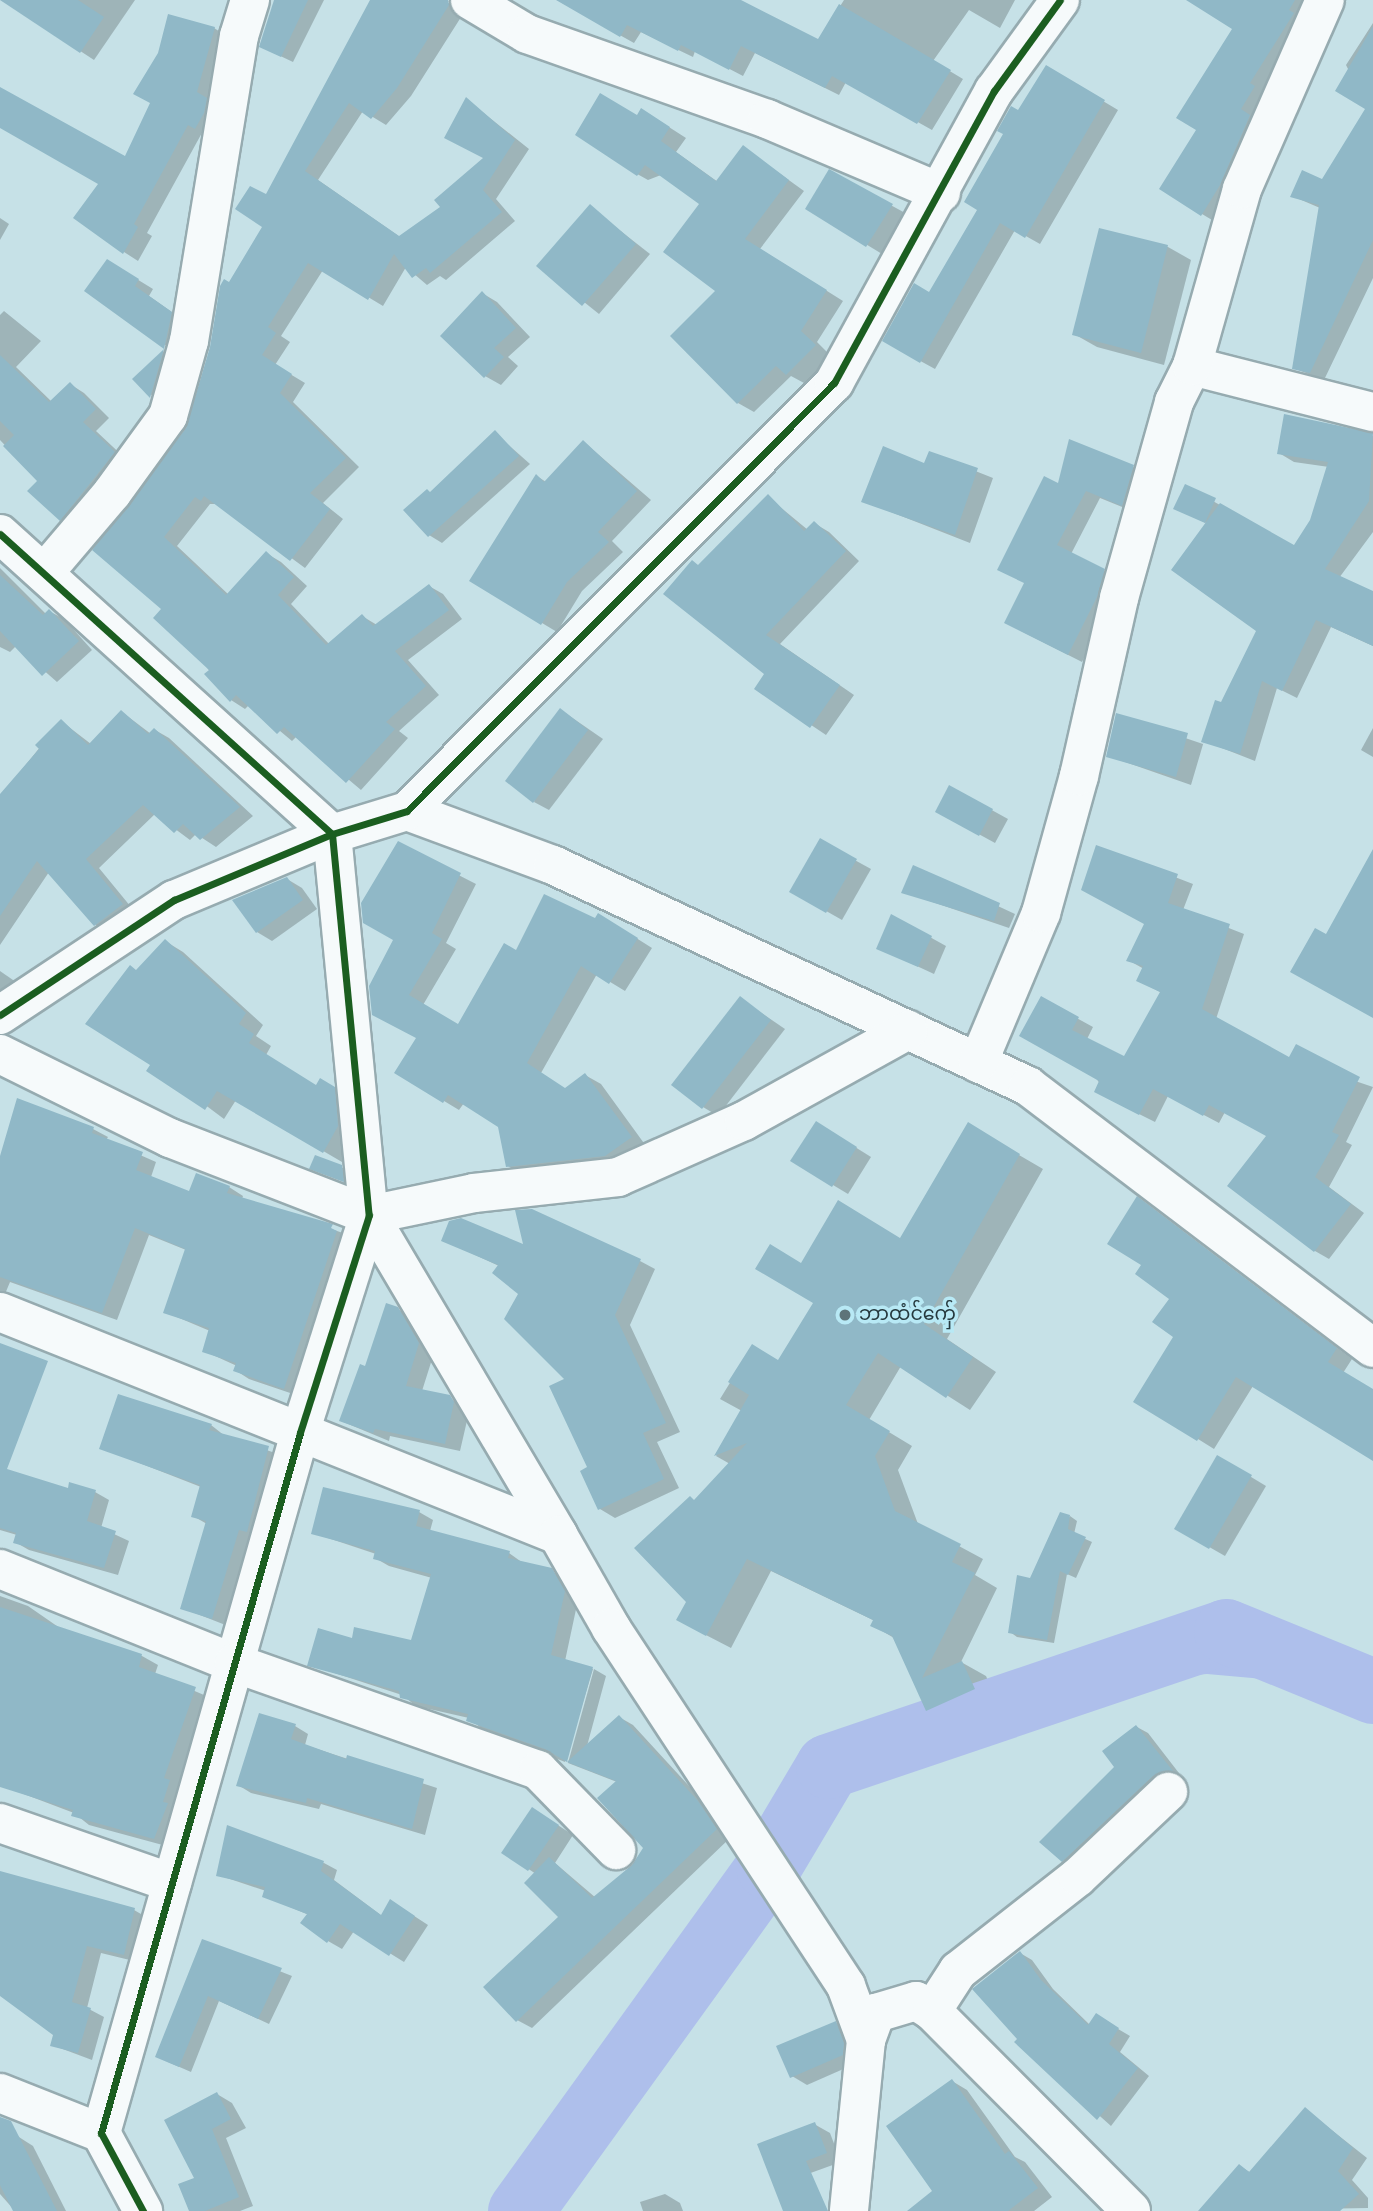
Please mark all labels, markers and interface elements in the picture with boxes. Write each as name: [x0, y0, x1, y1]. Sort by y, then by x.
place label: ဘာထံင်ကှ်ေ: [859, 1304, 956, 1326]
marker: ဘာထံင်ကှ်ေ: [837, 1307, 853, 1323]

